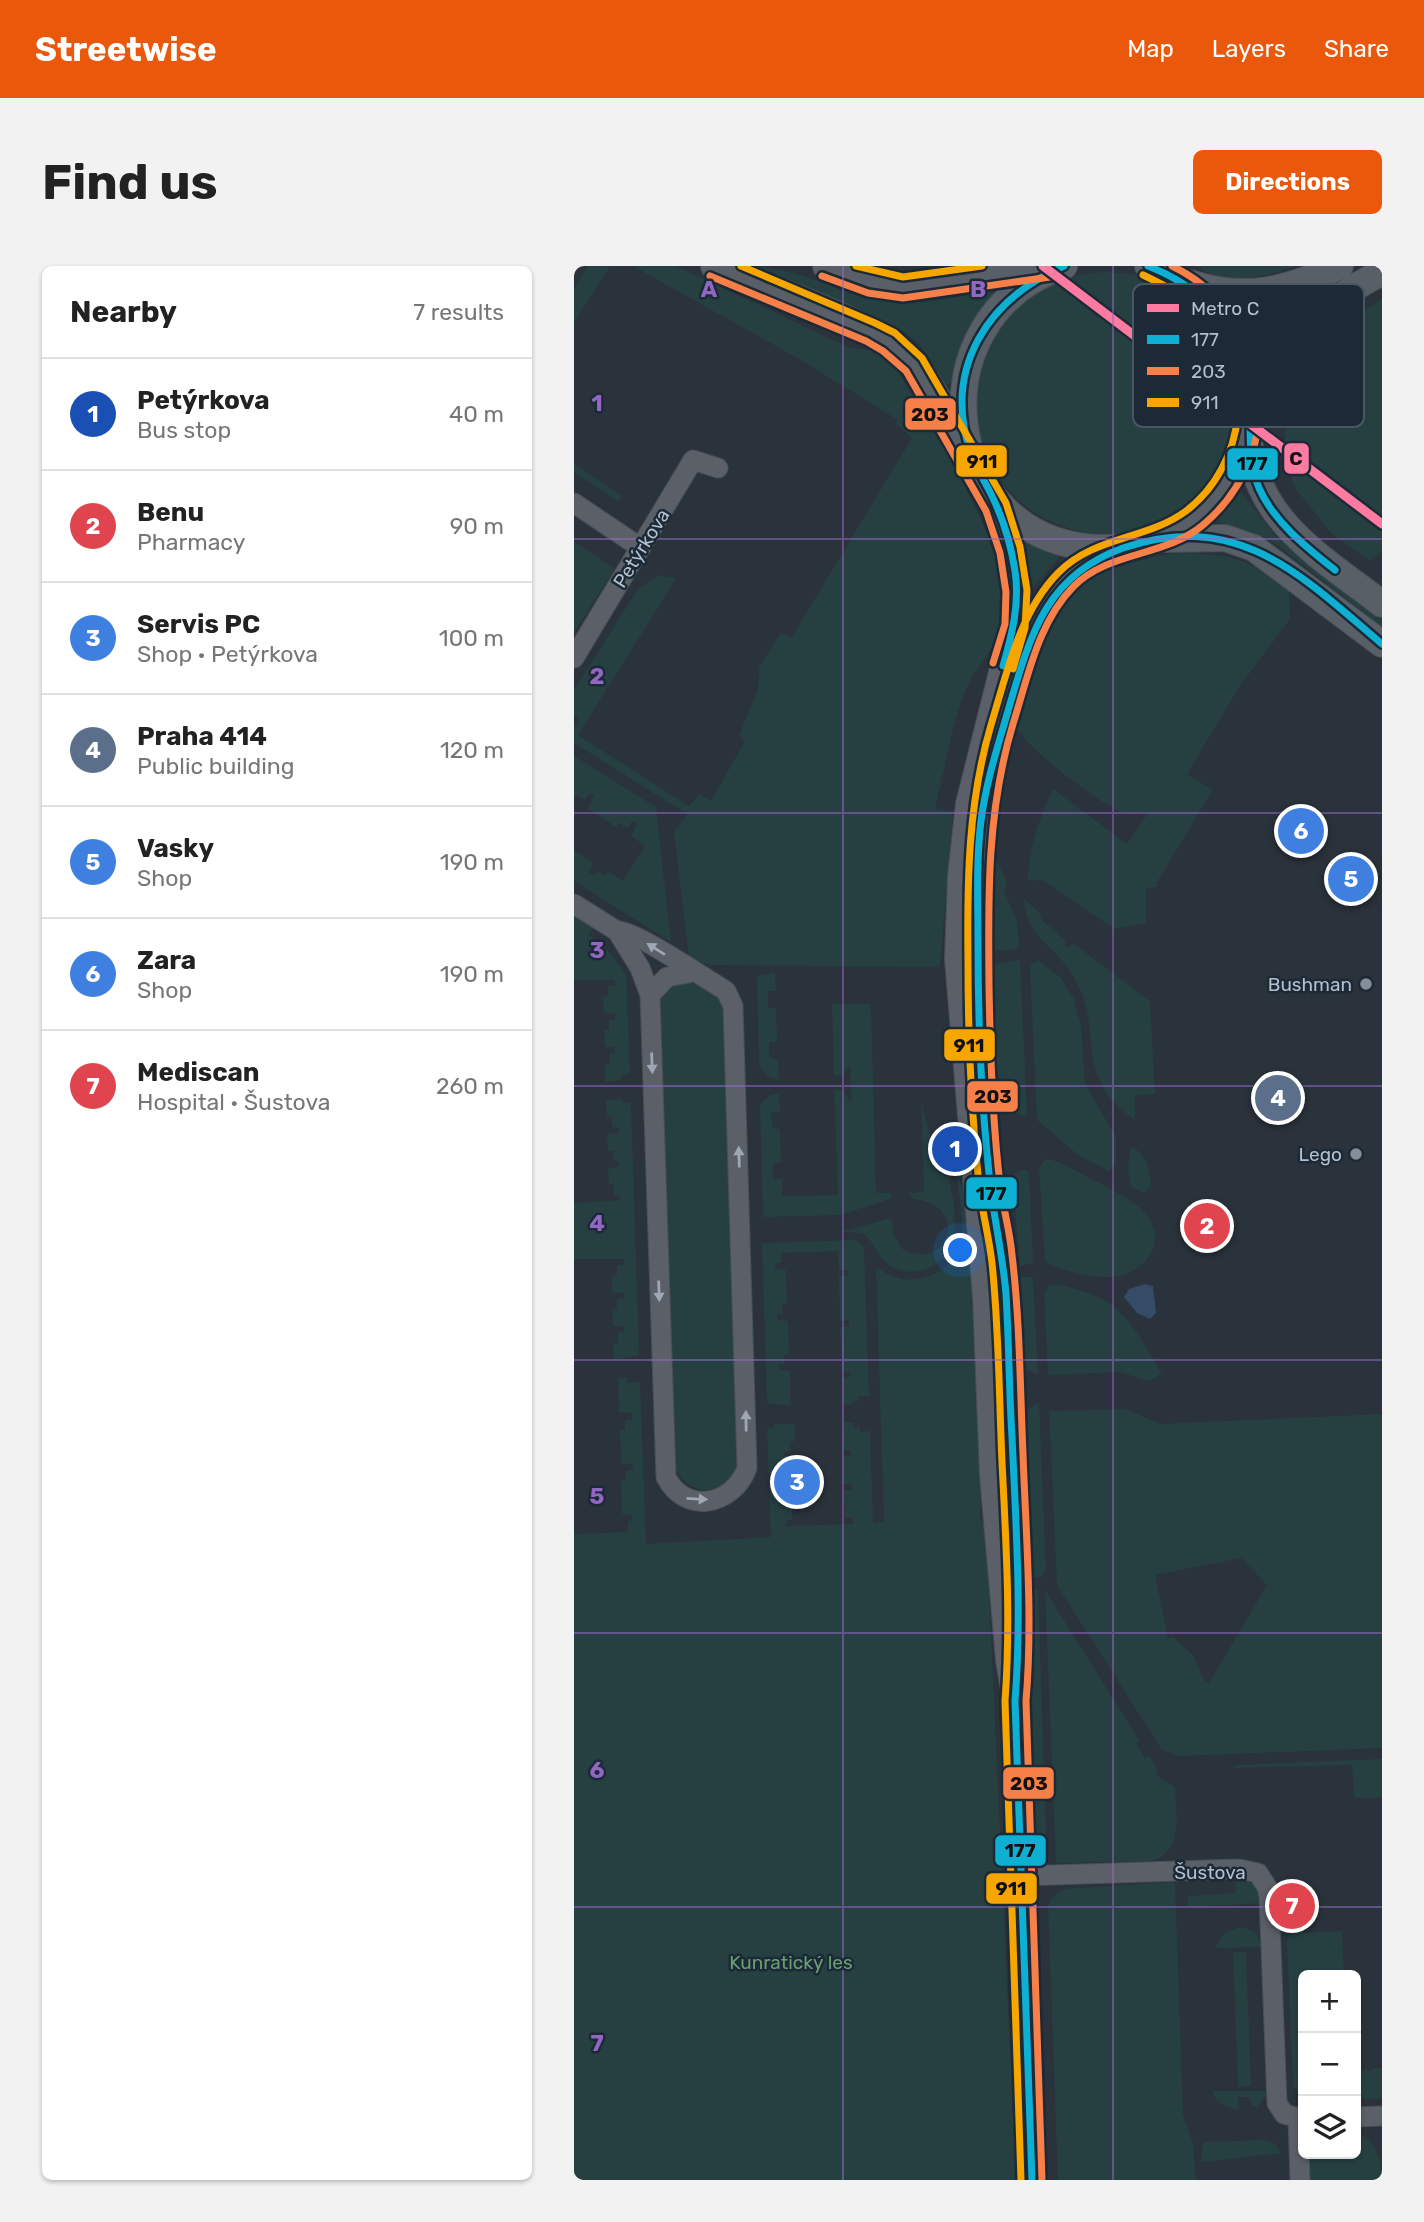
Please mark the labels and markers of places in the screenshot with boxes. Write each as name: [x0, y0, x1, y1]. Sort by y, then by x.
pin: 6: [1278, 805, 1324, 857]
pin: 5: [1328, 853, 1374, 905]
place label: Bushman: [1268, 973, 1352, 996]
marker: Bushman: [1358, 976, 1374, 992]
pin: 4: [1255, 1072, 1301, 1124]
pin: 1: [932, 1123, 978, 1175]
place label: Lego: [1299, 1143, 1342, 1166]
marker: Lego: [1348, 1146, 1364, 1162]
pin: 2: [1184, 1200, 1230, 1252]
pin: 3: [774, 1456, 820, 1508]
pin: 7: [1269, 1880, 1315, 1932]

